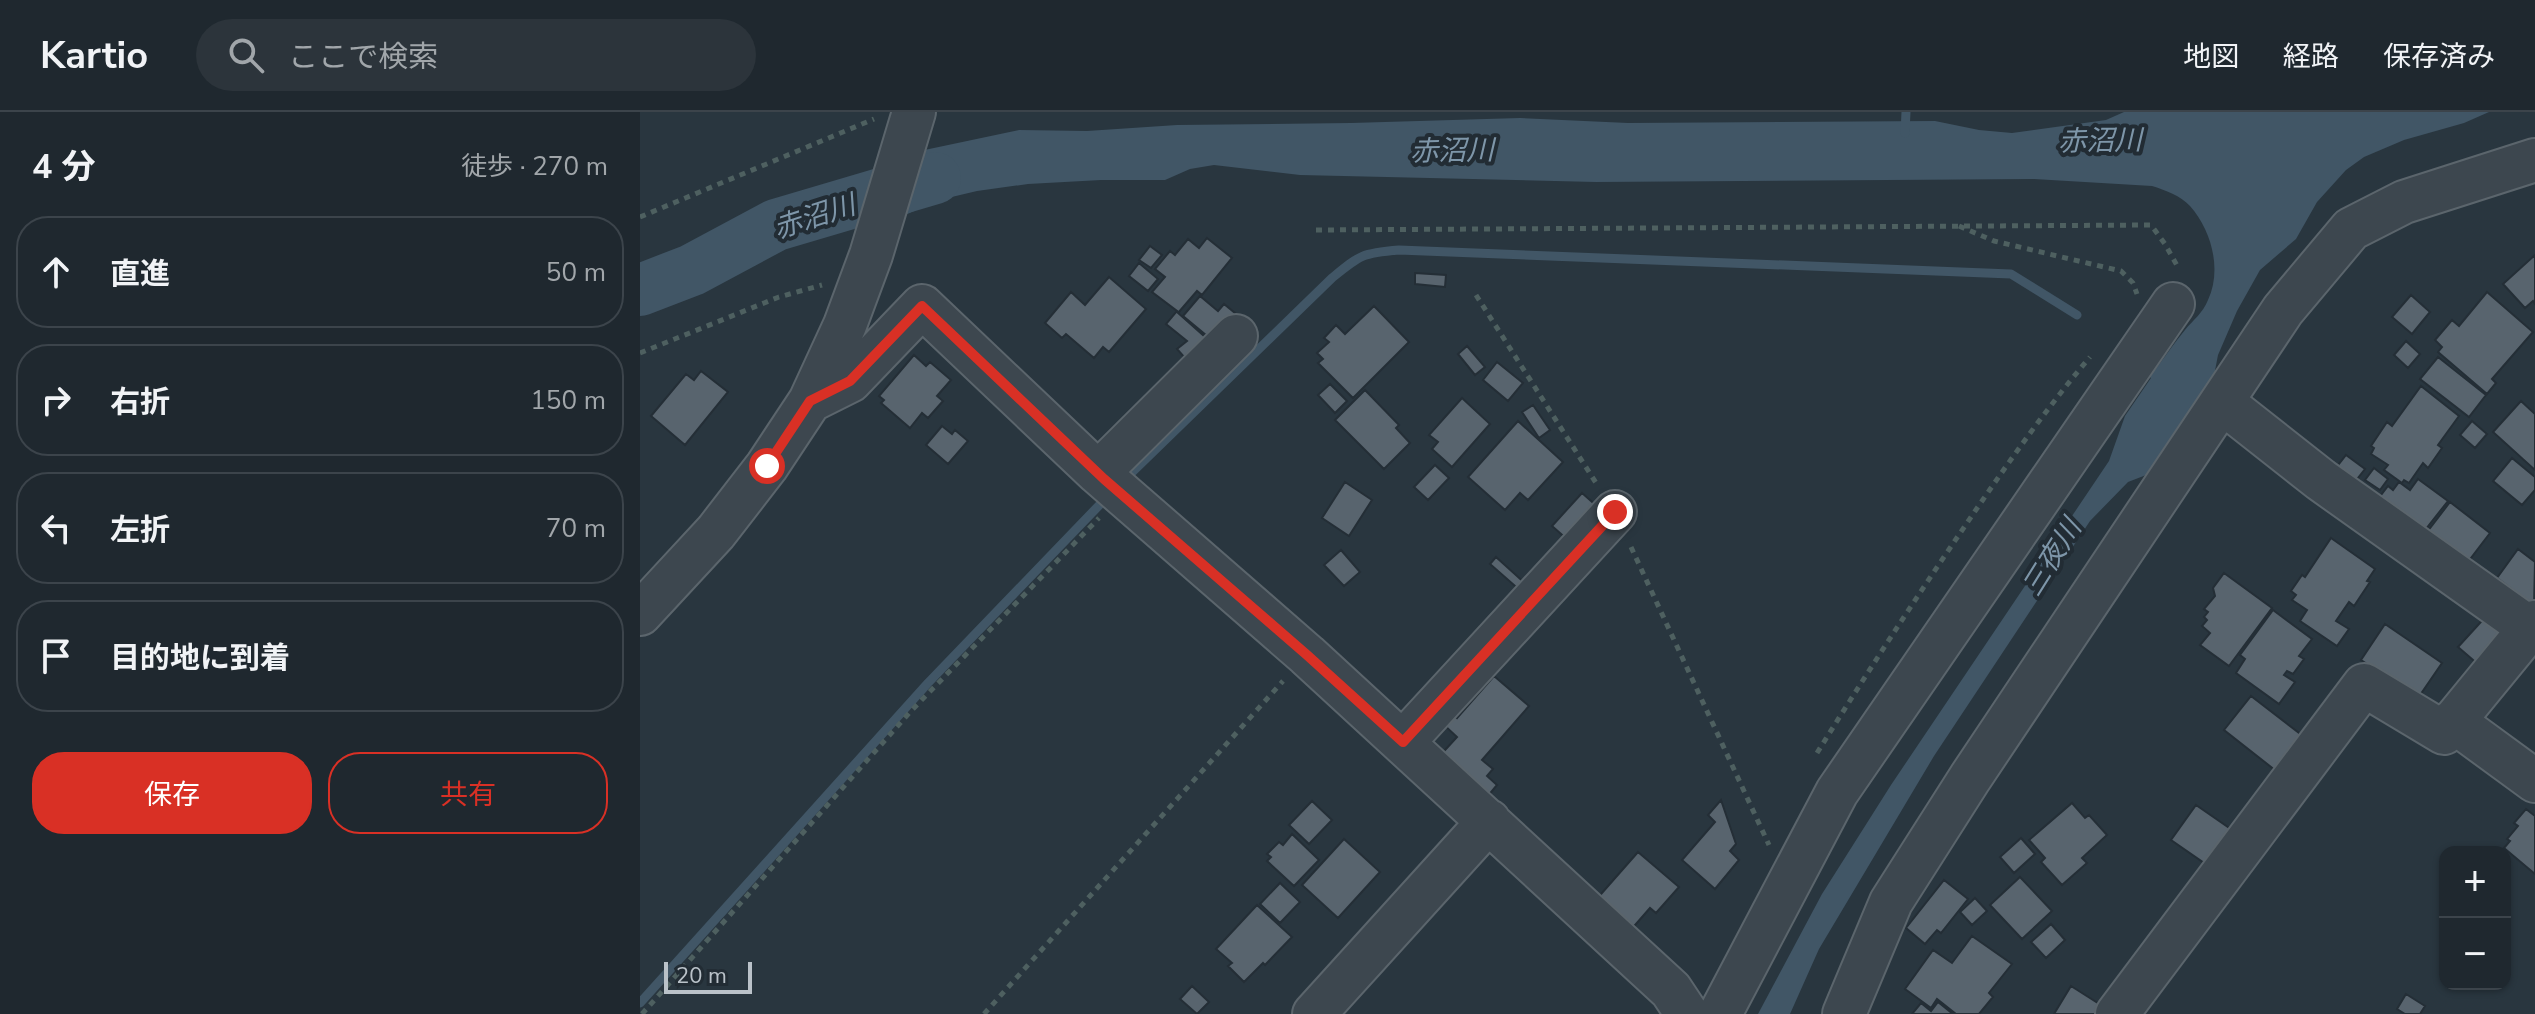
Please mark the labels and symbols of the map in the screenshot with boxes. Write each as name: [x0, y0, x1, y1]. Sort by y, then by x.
water label: 赤沼川: [2058, 121, 2145, 161]
water label: 赤沼川: [1410, 131, 1497, 171]
water label: 赤沼川: [768, 185, 863, 248]
route start: [749, 448, 785, 484]
route end: [1597, 494, 1633, 530]
water label: 三夜川: [2013, 509, 2092, 603]
scale bar: [664, 958, 752, 994]

